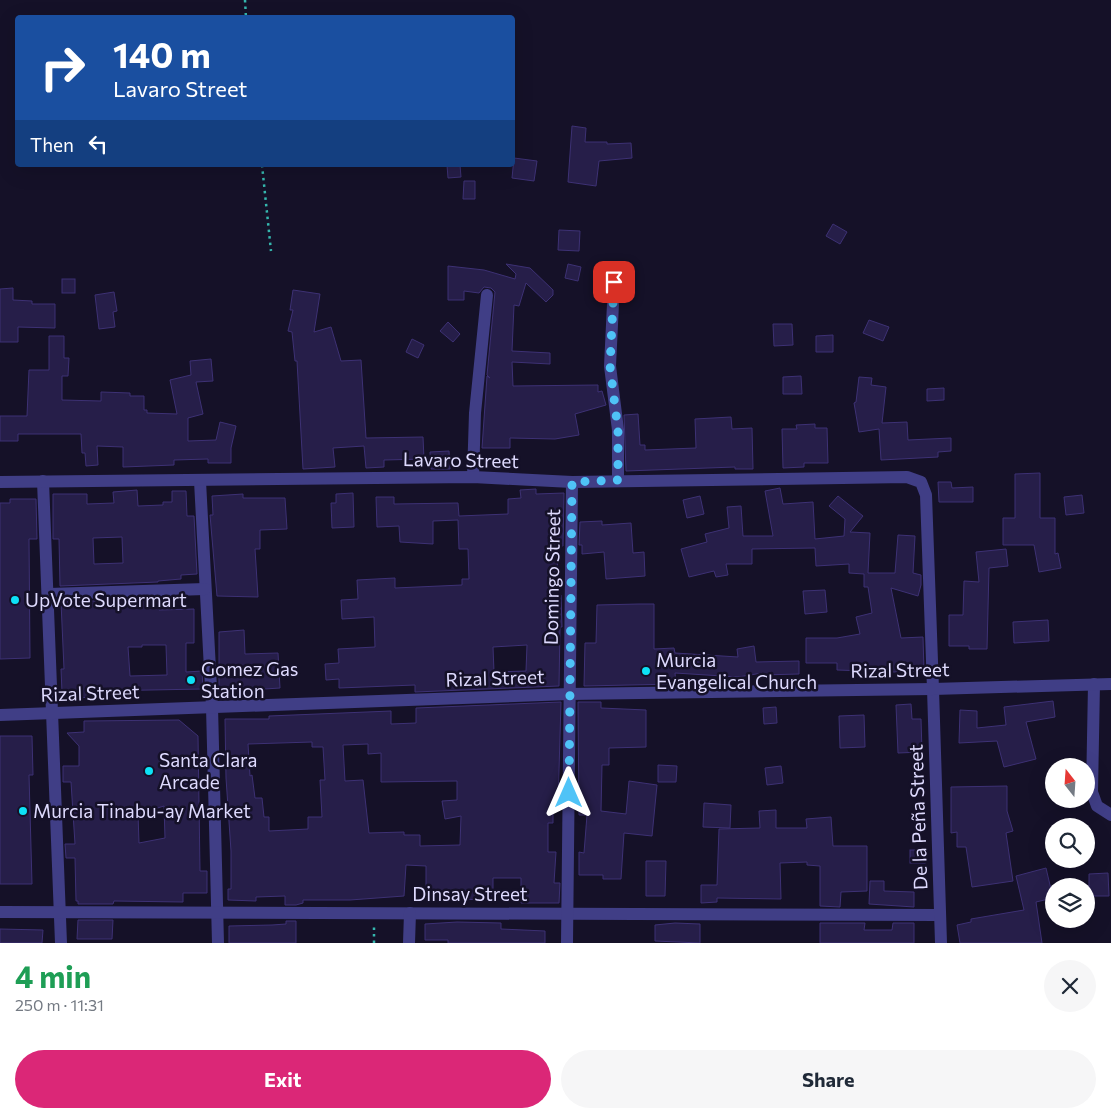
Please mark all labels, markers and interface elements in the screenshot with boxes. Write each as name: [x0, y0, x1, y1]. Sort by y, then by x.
text: 140 m: [113, 32, 211, 75]
icon: right: [30, 35, 95, 100]
text: Lavaro Street: [113, 75, 247, 102]
icon: left: [84, 130, 112, 158]
text: Then: [30, 133, 74, 156]
pin: [593, 261, 635, 303]
icon: arrive: [600, 268, 628, 296]
street label: Lavaro Street: [403, 447, 519, 472]
street label: Domingo Street: [539, 508, 564, 645]
place label: UpVote Supermart: [25, 588, 187, 611]
marker: UpVote Supermart: [9, 594, 21, 606]
place label: Murcia Evangelical Church: [656, 648, 817, 693]
place label: Gomez Gas Station: [201, 657, 298, 702]
street label: Rizal Street: [850, 657, 950, 682]
street label: Rizal Street: [445, 664, 545, 691]
marker: Murcia Evangelical Church: [640, 665, 652, 677]
marker: Gomez Gas Station: [185, 674, 197, 686]
street label: Rizal Street: [40, 679, 140, 706]
street label: De la Peña Street: [903, 744, 932, 890]
place label: Santa Clara Arcade: [159, 748, 257, 793]
north arrow: [1045, 758, 1095, 808]
map controls: [1045, 758, 1095, 928]
marker: Santa Clara Arcade: [143, 765, 155, 777]
position arrow: [542, 766, 594, 818]
place label: Murcia Tinabu-ay Market: [33, 799, 251, 822]
marker: Murcia Tinabu-ay Market: [17, 805, 29, 817]
button: search: [1045, 818, 1095, 868]
button: layers: [1045, 878, 1095, 928]
street label: Dinsay Street: [412, 882, 528, 905]
text: 4 min: [15, 957, 91, 994]
button: close: [1044, 960, 1096, 1012]
text: 250 m · 11:31: [15, 995, 104, 1014]
button: Exit: [15, 1050, 551, 1108]
button: Share: [561, 1050, 1096, 1108]

